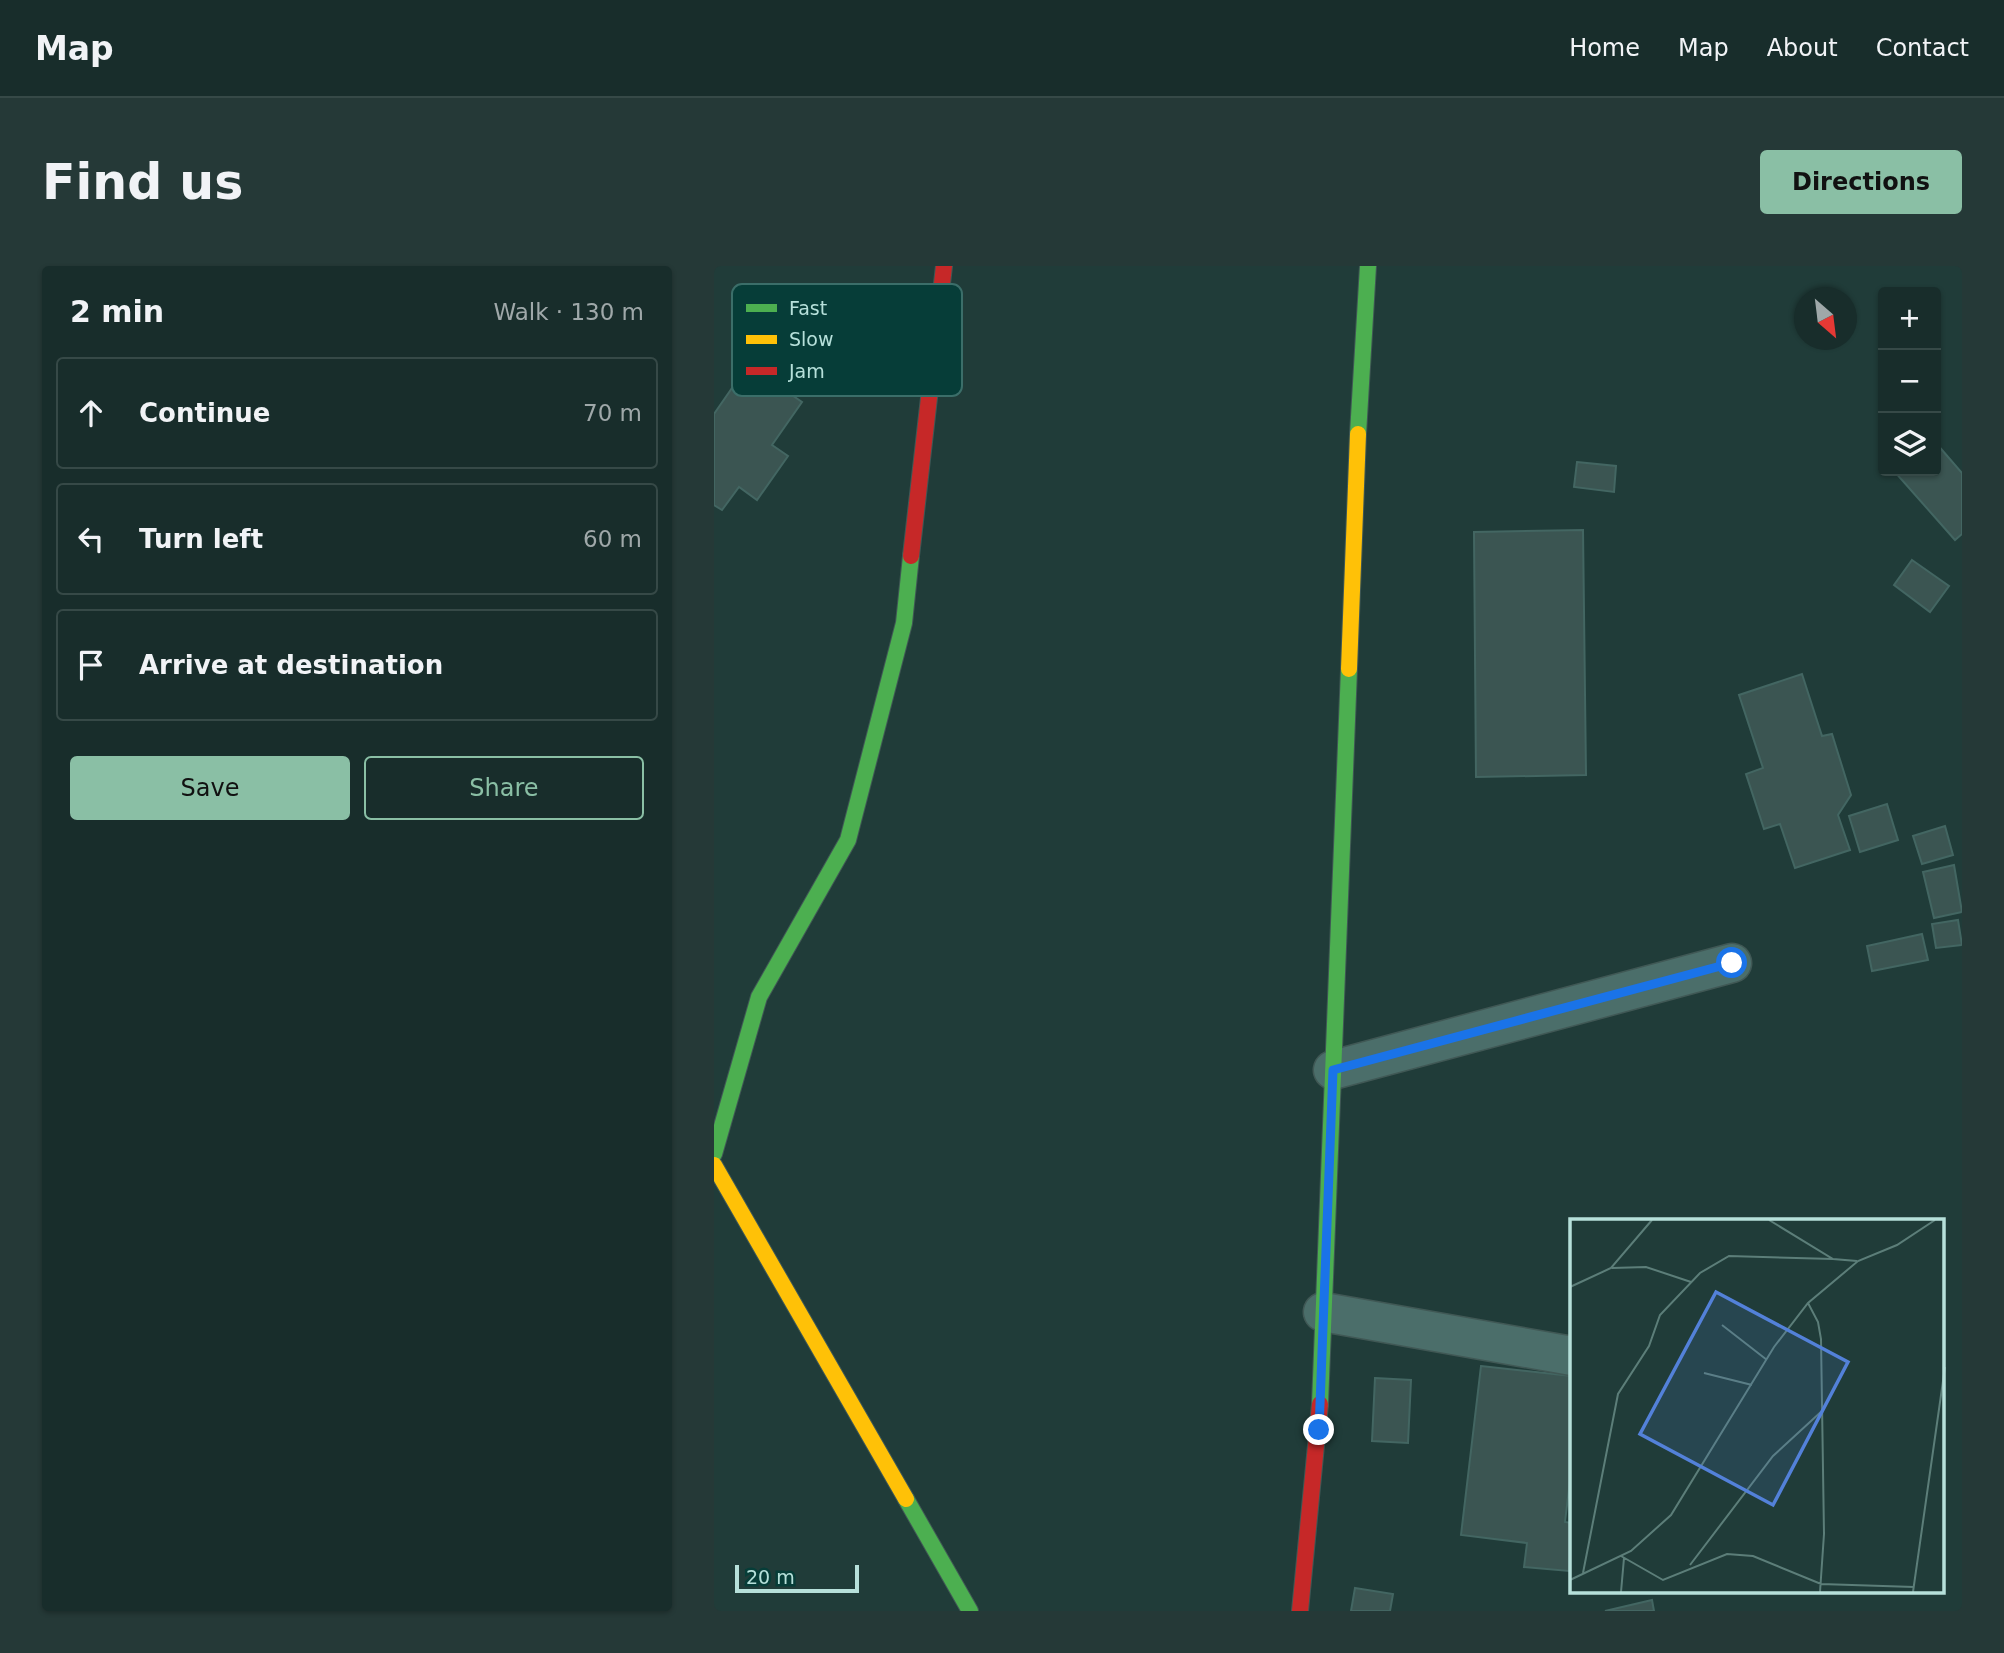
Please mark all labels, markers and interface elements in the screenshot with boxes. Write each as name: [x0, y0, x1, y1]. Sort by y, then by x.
text: Map: [35, 29, 114, 68]
text: Home: [1569, 34, 1640, 62]
text: Map: [1678, 34, 1729, 62]
text: About: [1767, 34, 1838, 62]
text: Contact: [1876, 34, 1969, 62]
button: Directions: [1760, 150, 1962, 214]
text: Find us: [42, 154, 243, 211]
legend: [732, 284, 962, 396]
north arrow: [1794, 287, 1857, 350]
map controls: [1878, 287, 1941, 476]
button: +: [1878, 287, 1941, 350]
text: 2 min: [70, 294, 164, 329]
text: Fast: [789, 297, 827, 319]
text: Walk · 130 m: [493, 299, 644, 325]
text: Slow: [789, 328, 834, 350]
button: −: [1878, 350, 1941, 413]
text: Jam: [788, 360, 825, 382]
icon: ahead: [72, 394, 110, 432]
text: Continue: [139, 398, 270, 428]
text: 70 m: [583, 400, 642, 426]
button: layers: [1878, 413, 1941, 476]
icon: left: [72, 520, 110, 558]
text: Turn left: [139, 524, 263, 554]
text: 60 m: [583, 526, 642, 552]
icon: arrive: [72, 646, 110, 684]
text: Arrive at destination: [139, 650, 443, 680]
button: Save: [70, 756, 350, 820]
button: Share: [364, 756, 644, 820]
route start: [1716, 947, 1747, 978]
inset map: [1570, 1219, 1944, 1594]
route end: [1303, 1414, 1334, 1445]
scale bar: [735, 1562, 859, 1594]
text: 20 m: [746, 1566, 795, 1588]

